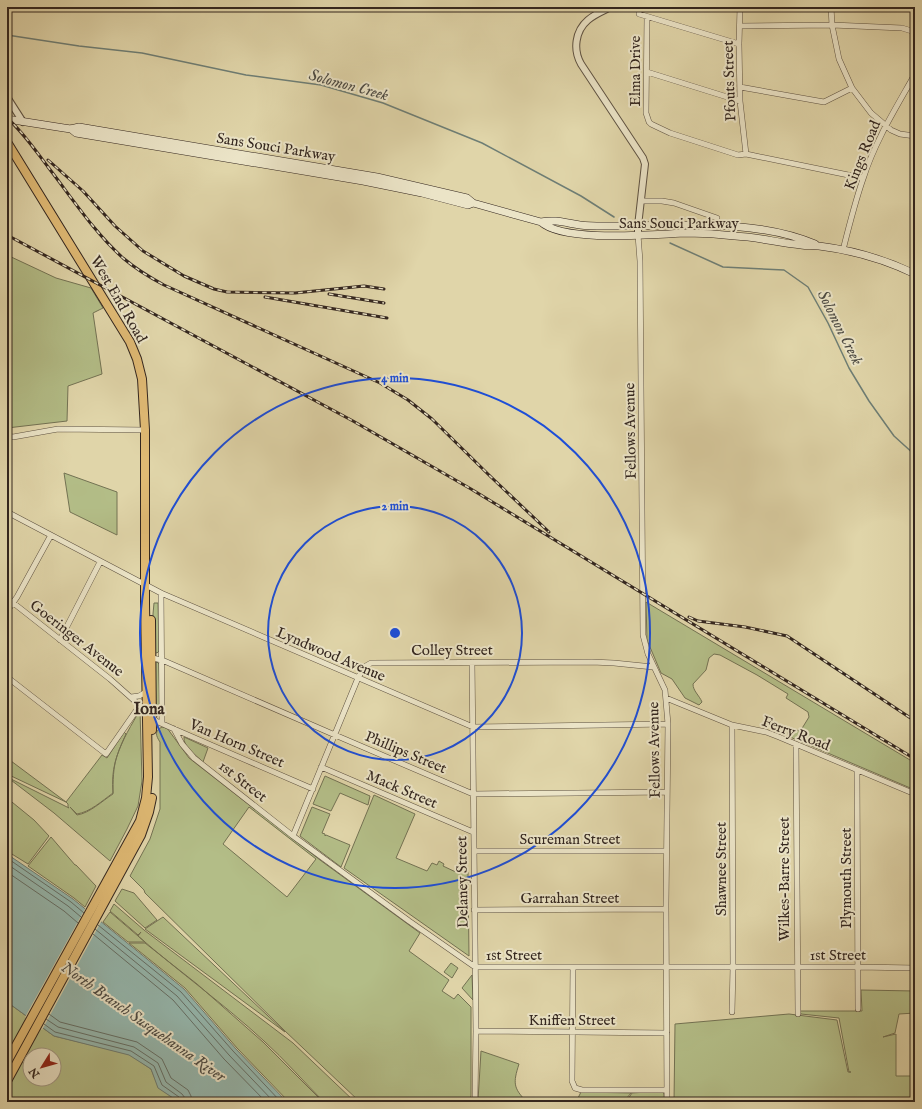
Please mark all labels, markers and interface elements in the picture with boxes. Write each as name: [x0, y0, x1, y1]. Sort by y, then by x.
street label: Elma Drive: [626, 35, 645, 106]
street label: Pfouts Street: [719, 40, 740, 122]
water label: Solomon Creek: [307, 66, 391, 106]
street label: Kings Road: [840, 117, 885, 193]
street label: Sans Souci Parkway: [215, 129, 337, 166]
street label: Sans Souci Parkway: [619, 214, 740, 233]
street label: West End Road: [86, 252, 152, 347]
water label: Solomon Creek: [812, 287, 867, 369]
text: 4 min: [381, 371, 409, 386]
street label: Fellows Avenue: [620, 382, 641, 479]
text: 2 min: [381, 499, 409, 514]
street label: Goeringer Avenue: [26, 596, 128, 681]
street label: Lyndwood Avenue: [273, 623, 388, 686]
centre of rings: [388, 626, 402, 640]
street label: Colley Street: [411, 641, 493, 660]
district label: Iona: [134, 700, 165, 720]
street label: Fellows Avenue: [644, 701, 665, 798]
street label: Ferry Road: [759, 712, 834, 756]
street label: Van Horn Street: [186, 715, 287, 772]
street label: Phillips Street: [362, 727, 449, 778]
street label: 1st Street: [215, 756, 271, 806]
street label: Mack Street: [363, 766, 440, 813]
street label: Wilkes-Barre Street: [775, 817, 794, 941]
street label: Shawnee Street: [712, 822, 731, 916]
street label: Plymouth Street: [837, 828, 856, 929]
street label: Scureman Street: [520, 830, 620, 849]
street label: Delaney Street: [452, 836, 473, 928]
street label: Garrahan Street: [521, 889, 619, 908]
street label: 1st Street: [486, 946, 542, 965]
street label: 1st Street: [810, 946, 866, 965]
water label: North Branch Susquehanna River: [57, 958, 230, 1088]
street label: Kniffen Street: [528, 1011, 616, 1030]
north arrow: [22, 1047, 62, 1087]
text: N: [26, 1064, 44, 1081]

